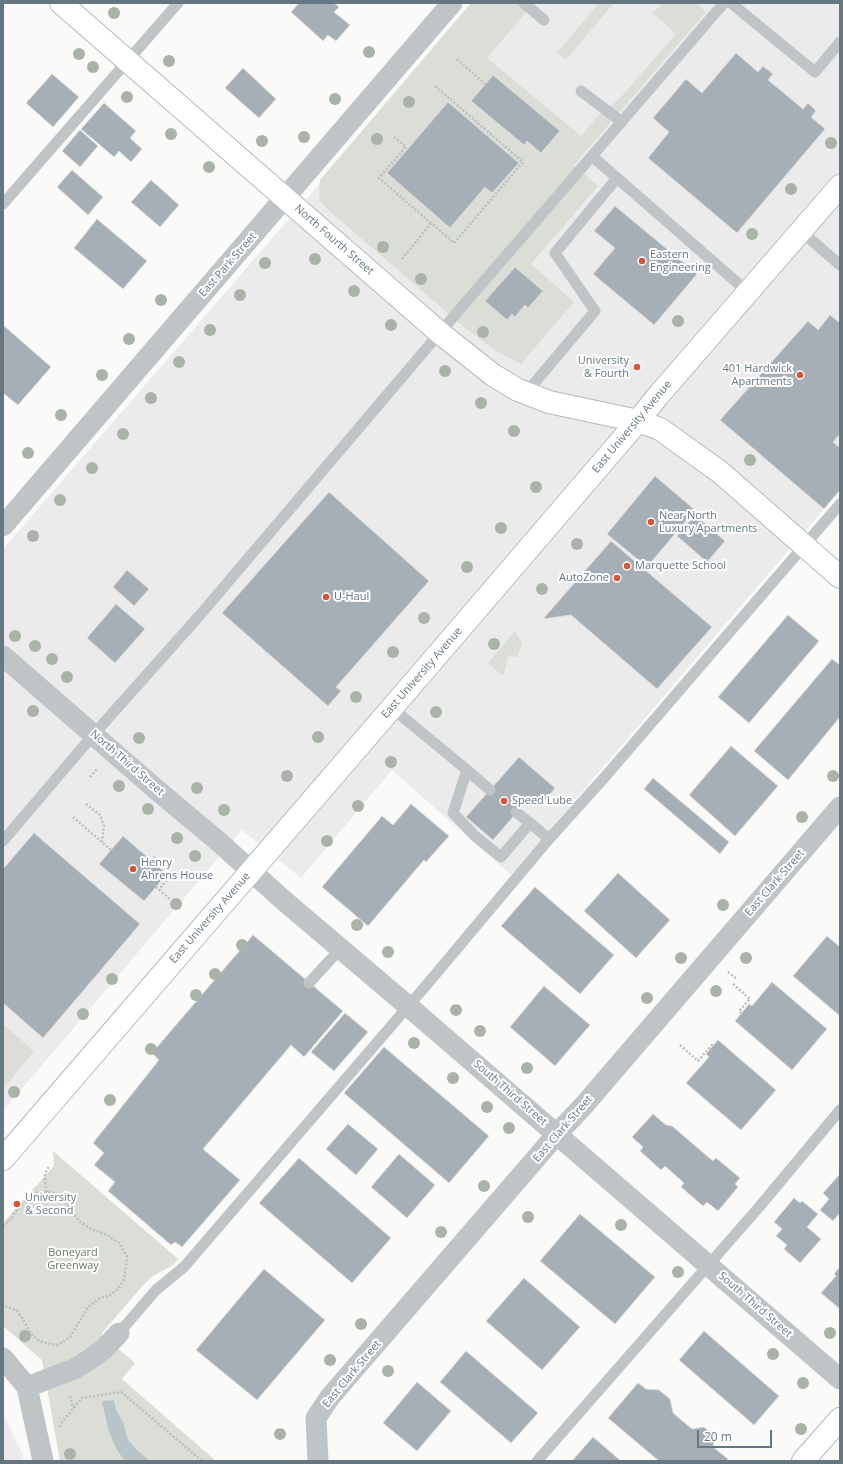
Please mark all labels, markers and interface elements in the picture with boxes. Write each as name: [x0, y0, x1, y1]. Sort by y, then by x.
street label: North Fourth Street: [292, 202, 376, 278]
street label: East Park Street: [197, 230, 259, 300]
place label: Eastern Engineering: [650, 248, 711, 274]
marker: Eastern Engineering: [637, 256, 647, 266]
place label: University & Fourth: [578, 354, 629, 380]
marker: University & Fourth: [632, 362, 642, 372]
place label: 401 Hardwick Apartments: [722, 362, 792, 388]
marker: 401 Hardwick Apartments: [795, 370, 805, 380]
street label: East University Avenue: [589, 378, 675, 476]
place label: Near North Luxury Apartments: [659, 509, 757, 535]
marker: Near North Luxury Apartments: [646, 517, 656, 527]
place label: Marquette School: [635, 559, 726, 573]
marker: Marquette School: [622, 561, 632, 571]
place label: AutoZone: [559, 571, 609, 585]
marker: AutoZone: [612, 573, 622, 583]
place label: U-Haul: [334, 590, 369, 604]
marker: U-Haul: [321, 592, 331, 602]
street label: East University Avenue: [379, 625, 465, 721]
street label: North Third Street: [87, 727, 167, 799]
place label: Speed Lube: [512, 794, 572, 808]
marker: Speed Lube: [499, 796, 509, 806]
street label: East Clark Street: [742, 847, 808, 919]
place label: Henry Ahrens House: [141, 856, 213, 882]
marker: Henry Ahrens House: [128, 864, 138, 874]
street label: East University Avenue: [167, 870, 253, 966]
street label: South Third Street: [470, 1057, 550, 1129]
street label: East Clark Street: [530, 1093, 596, 1165]
place label: University & Second: [25, 1191, 76, 1217]
marker: University & Second: [12, 1199, 22, 1209]
park label: Boneyard Greenway: [47, 1246, 99, 1272]
street label: South Third Street: [715, 1269, 795, 1341]
street label: East Clark Street: [320, 1338, 384, 1410]
scale bar: [699, 1422, 774, 1448]
text: 20 m: [704, 1428, 732, 1445]

